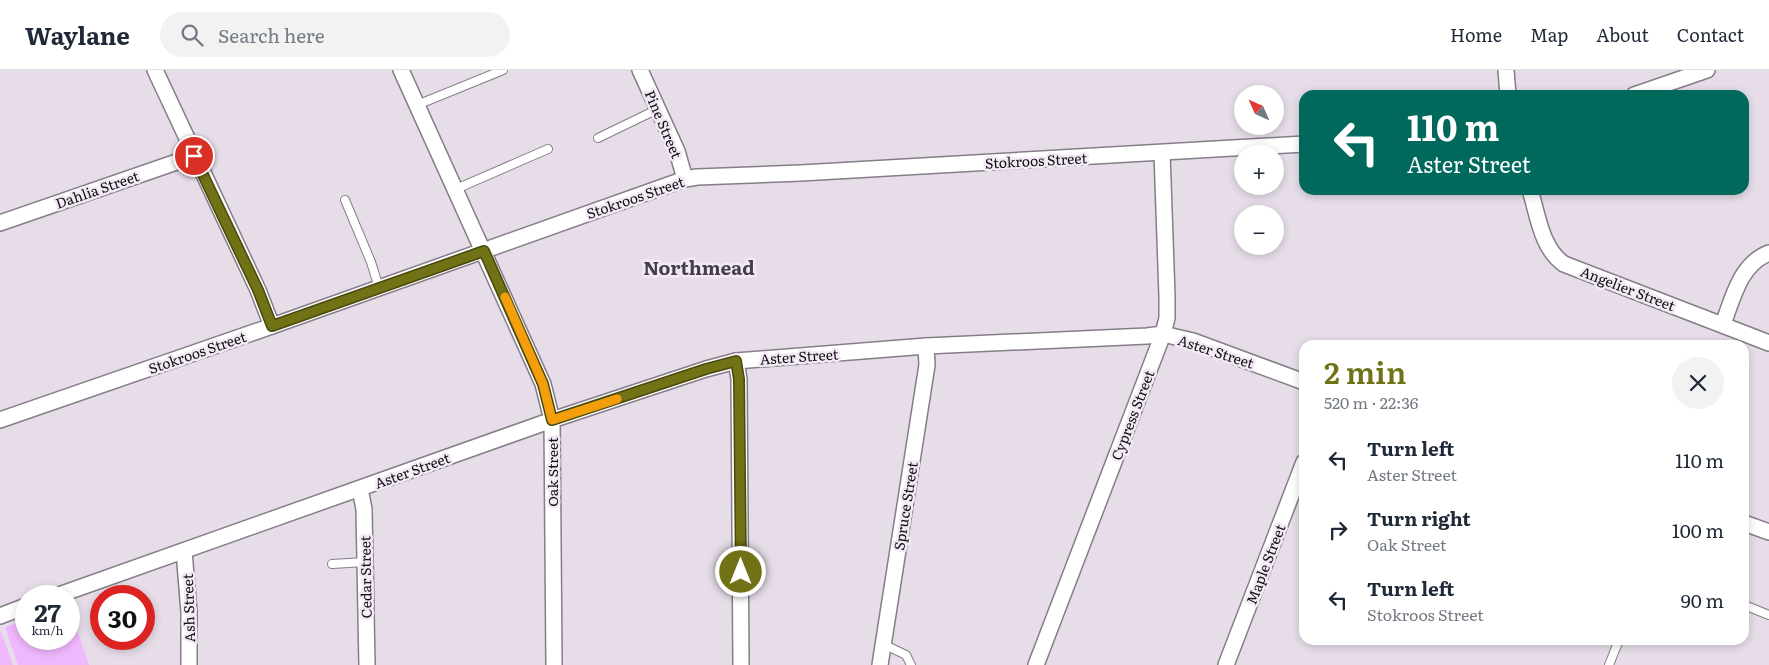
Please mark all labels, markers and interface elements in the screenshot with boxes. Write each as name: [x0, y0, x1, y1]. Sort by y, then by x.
search box: [160, 12, 510, 57]
text: Waylane: [25, 17, 130, 52]
icon: search: [178, 21, 206, 49]
text: Search here: [218, 21, 325, 49]
text: Home: [1450, 21, 1502, 48]
text: Map: [1530, 21, 1568, 48]
text: About: [1596, 21, 1649, 48]
text: Contact: [1677, 21, 1744, 48]
north arrow: [1234, 85, 1284, 135]
map controls: [1234, 85, 1284, 255]
street label: Pine Street: [641, 87, 687, 162]
text: 110 m: [1407, 100, 1499, 152]
icon: left: [1324, 110, 1389, 175]
pin: [173, 135, 215, 177]
icon: arrive: [180, 142, 208, 170]
button: +: [1234, 145, 1284, 195]
street label: Stokroos Street: [984, 147, 1088, 173]
text: Aster Street: [1407, 147, 1531, 180]
street label: Dahlia Street: [52, 165, 142, 213]
street label: Stokroos Street: [583, 171, 687, 223]
button: −: [1234, 205, 1284, 255]
district label: Northmead: [643, 253, 755, 281]
street label: Angelier Street: [1578, 261, 1678, 315]
street label: Stokroos Street: [145, 326, 249, 378]
street label: Aster Street: [1175, 329, 1257, 373]
street label: Aster Street: [759, 343, 839, 369]
text: 2 min: [1324, 349, 1406, 393]
button: close: [1672, 357, 1724, 409]
street label: Cypress Street: [1106, 367, 1159, 463]
text: 520 m · 22:36: [1324, 390, 1418, 414]
text: Turn left: [1367, 434, 1454, 462]
street label: Oak Street: [542, 437, 562, 507]
icon: left: [1324, 446, 1352, 474]
text: 110 m: [1675, 446, 1724, 474]
street label: Aster Street: [372, 447, 453, 493]
street label: Spruce Street: [888, 460, 922, 552]
text: Aster Street: [1367, 462, 1457, 486]
text: Turn right: [1367, 504, 1471, 532]
icon: right: [1324, 516, 1352, 544]
text: 100 m: [1672, 516, 1724, 544]
street label: Maple Street: [1241, 521, 1290, 607]
text: Oak Street: [1367, 532, 1447, 556]
street label: Cedar Street: [354, 535, 376, 618]
position arrow: [714, 545, 766, 597]
street label: Ash Street: [177, 573, 199, 643]
text: Turn left: [1367, 574, 1454, 602]
speed limit sign: 30: [90, 585, 155, 650]
icon: left: [1324, 586, 1352, 614]
text: 90 m: [1681, 586, 1724, 614]
text: 27: [34, 593, 61, 630]
text: Stokroos Street: [1367, 602, 1484, 626]
text: km/h: [32, 621, 63, 639]

